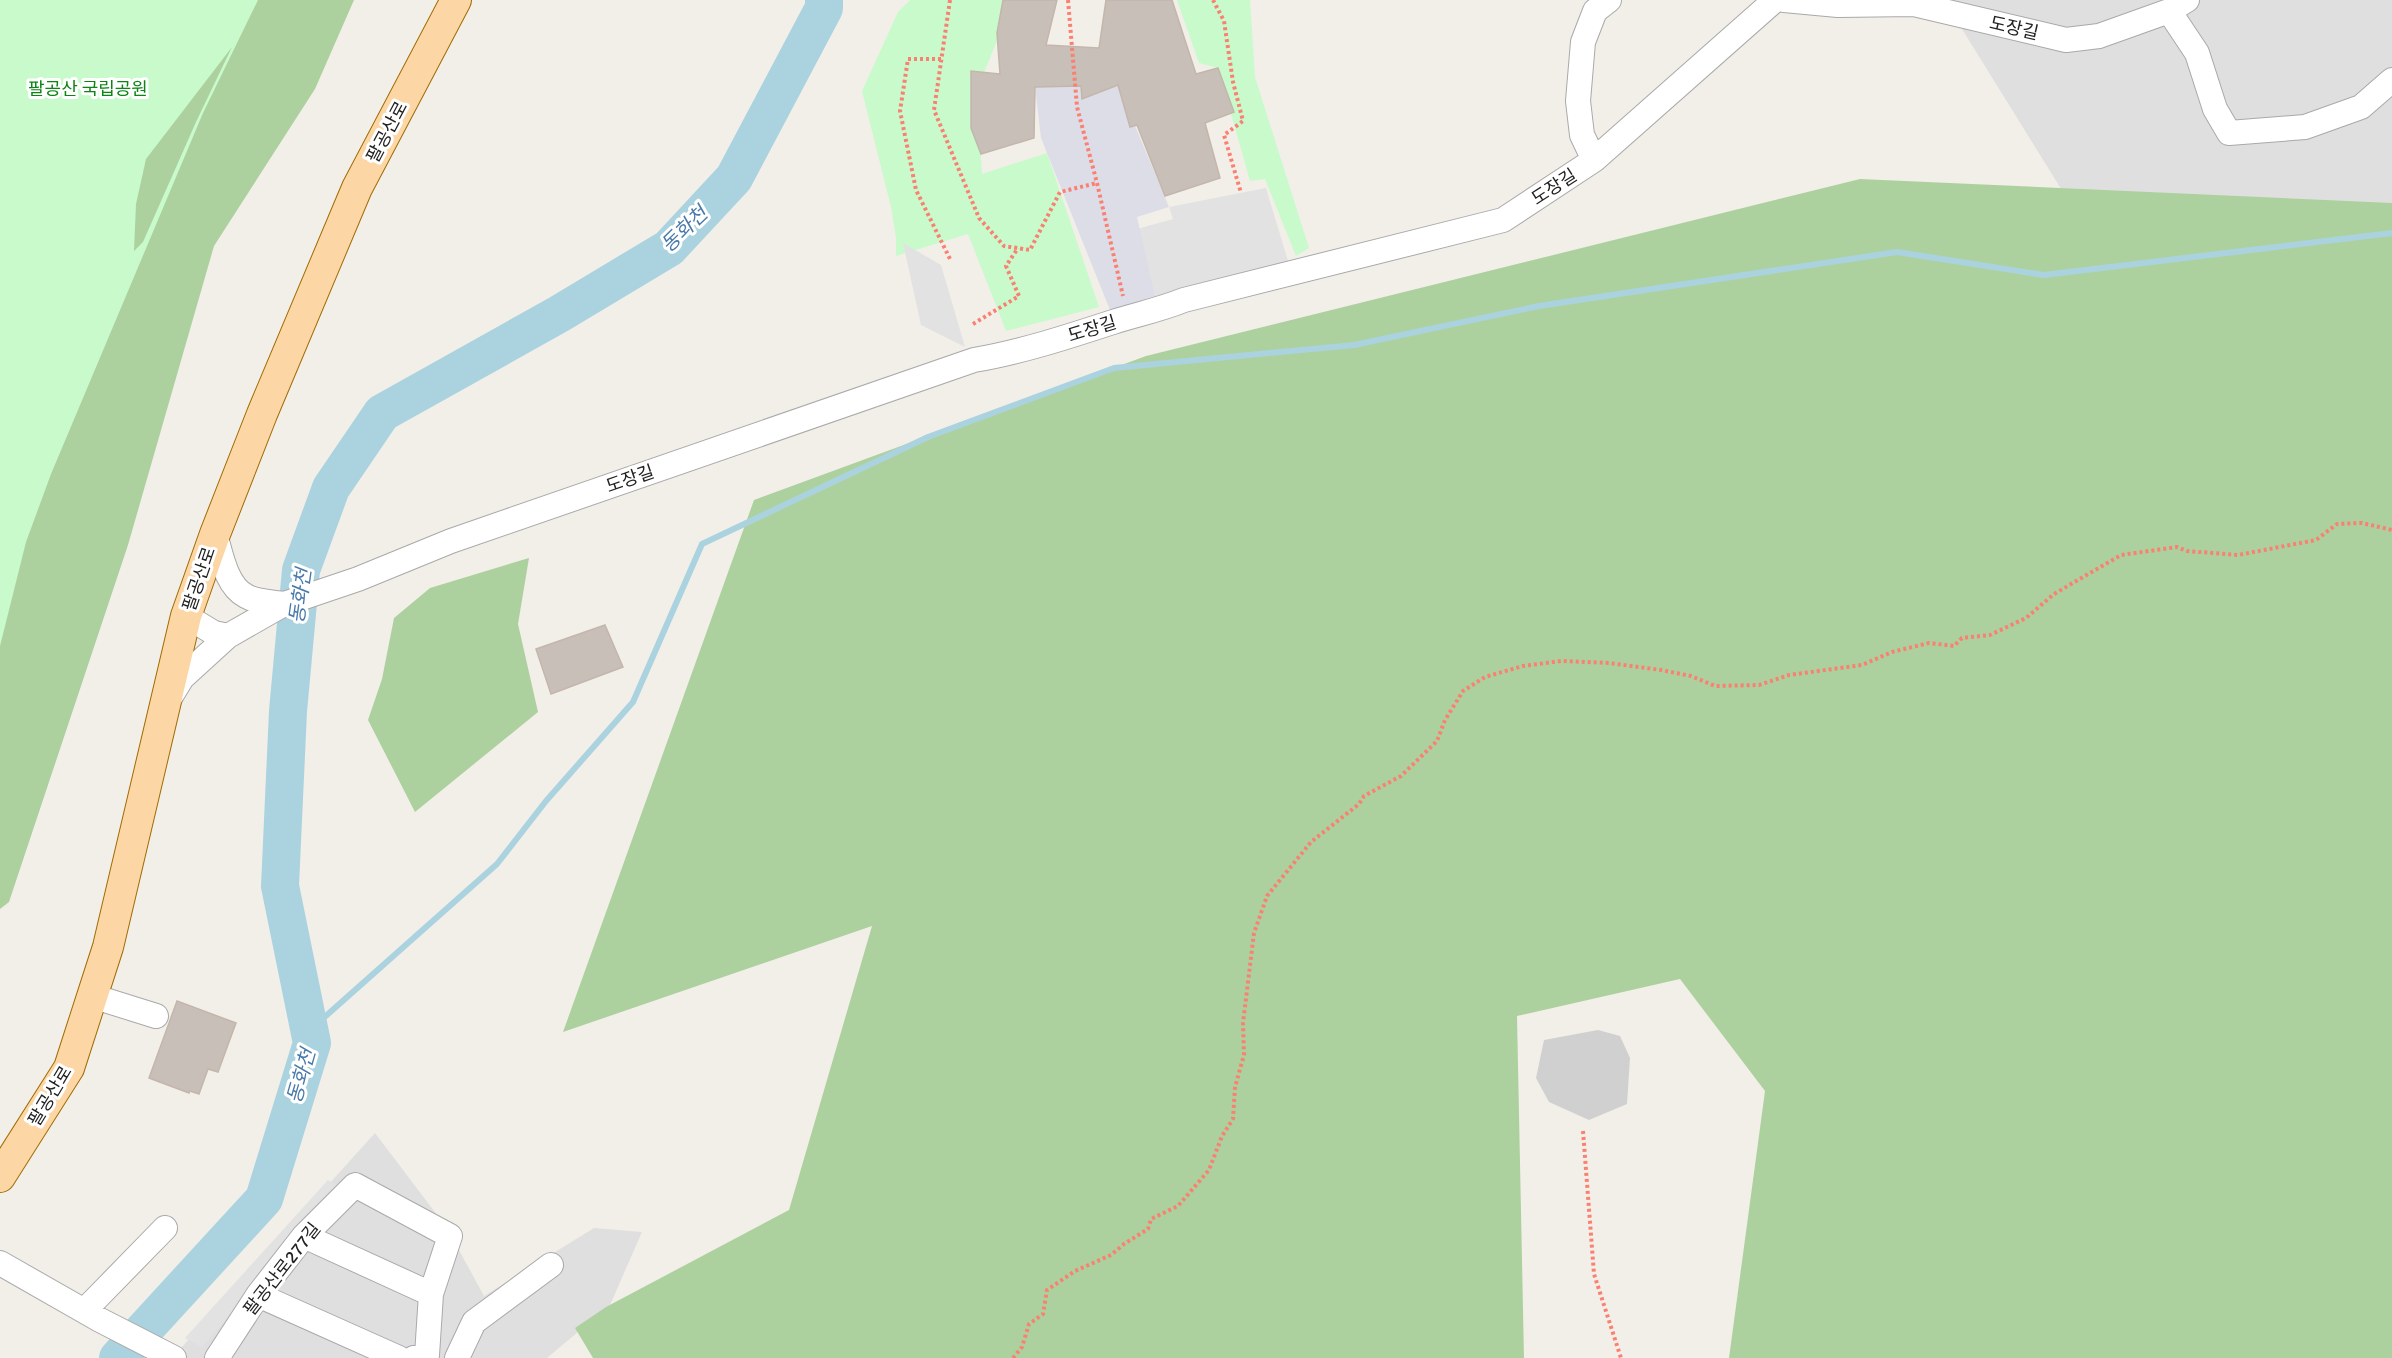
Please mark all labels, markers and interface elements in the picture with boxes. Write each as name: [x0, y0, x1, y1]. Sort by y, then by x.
street label: 도장길: [1987, 12, 2041, 44]
park label: 팔공산 국립공원: [28, 78, 148, 100]
street label: 팔공산로: [362, 98, 412, 166]
street label: 도장길: [1527, 164, 1581, 210]
water label: 동화천: [656, 199, 715, 258]
street label: 도장길: [1065, 311, 1119, 347]
street label: 도장길: [603, 461, 657, 497]
street label: 팔공산로: [178, 544, 220, 614]
water label: 동화천: [284, 564, 317, 625]
water label: 동화천: [282, 1044, 322, 1106]
street label: 팔공산로: [24, 1062, 76, 1130]
street label: 팔공산로277길: [239, 1218, 325, 1320]

